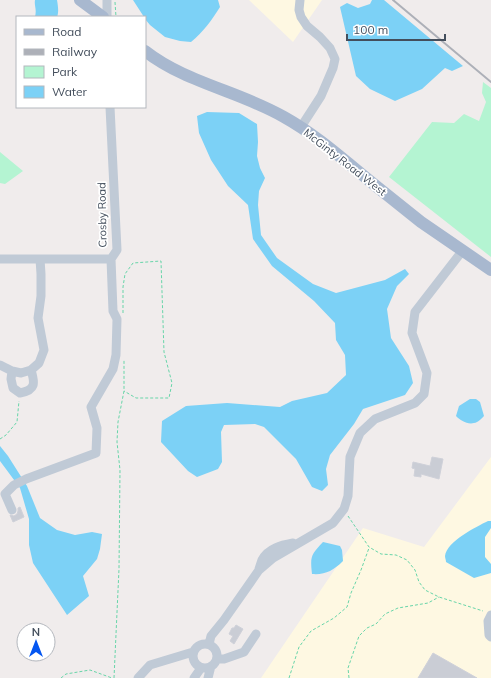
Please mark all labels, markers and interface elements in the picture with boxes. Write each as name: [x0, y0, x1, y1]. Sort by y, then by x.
legend: [16, 16, 146, 108]
scale bar: [347, 16, 445, 42]
text: 100 m: [353, 22, 388, 37]
text: Road: [52, 24, 81, 39]
text: Railway: [52, 44, 98, 59]
text: Park: [52, 64, 78, 79]
text: Water: [52, 84, 88, 99]
street label: McGinty Road West: [301, 125, 389, 199]
street label: Crosby Road: [94, 182, 110, 248]
north arrow: [16, 622, 56, 662]
text: N: [32, 625, 40, 639]

